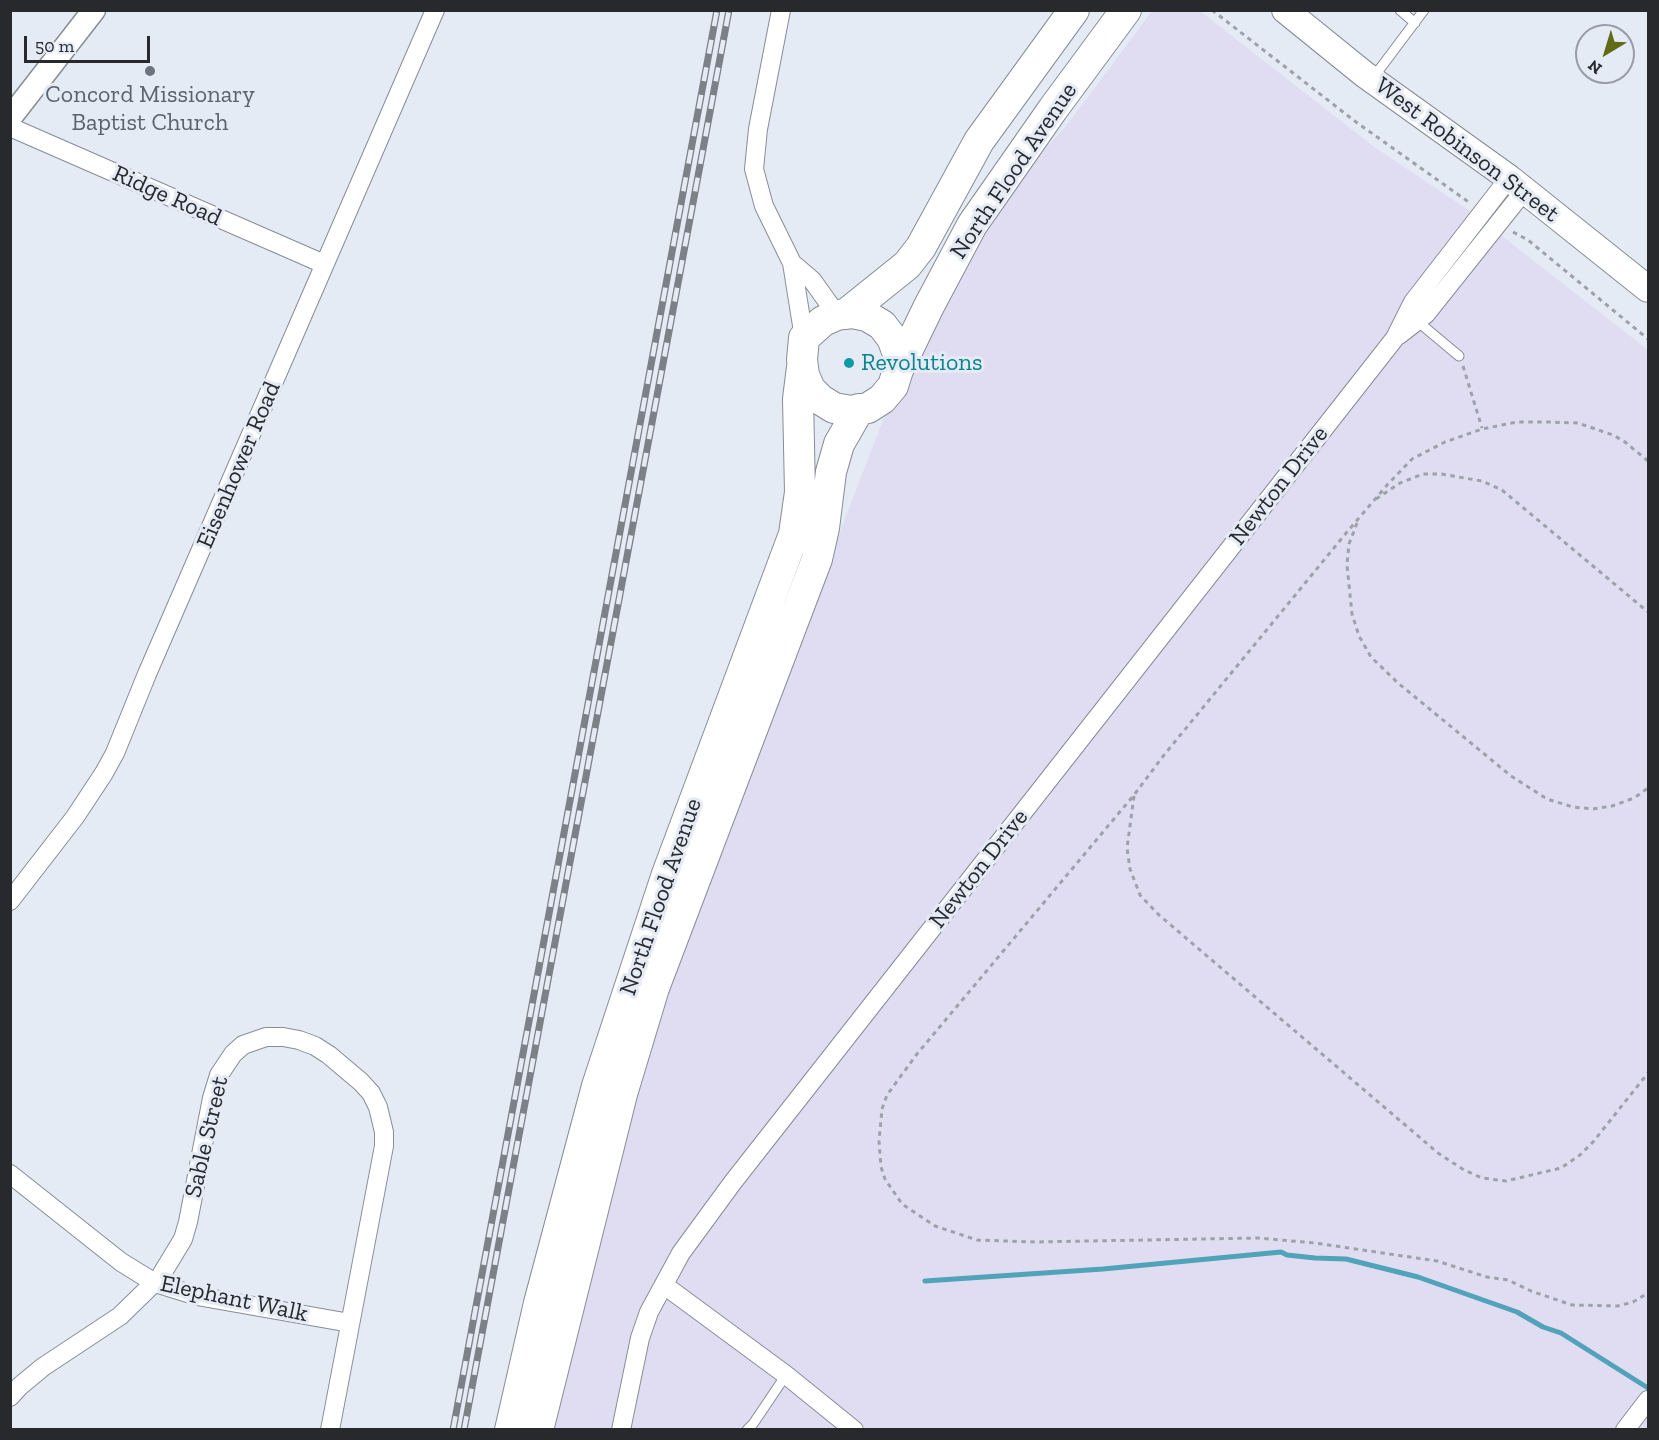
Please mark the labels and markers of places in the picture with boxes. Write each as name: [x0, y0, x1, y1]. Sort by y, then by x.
marker: Concord Missionary Baptist Church: [143, 64, 157, 78]
place label: Concord Missionary Baptist Church: [45, 81, 255, 137]
place label: Revolutions: [861, 349, 983, 377]
marker: Revolutions: [842, 356, 856, 370]

